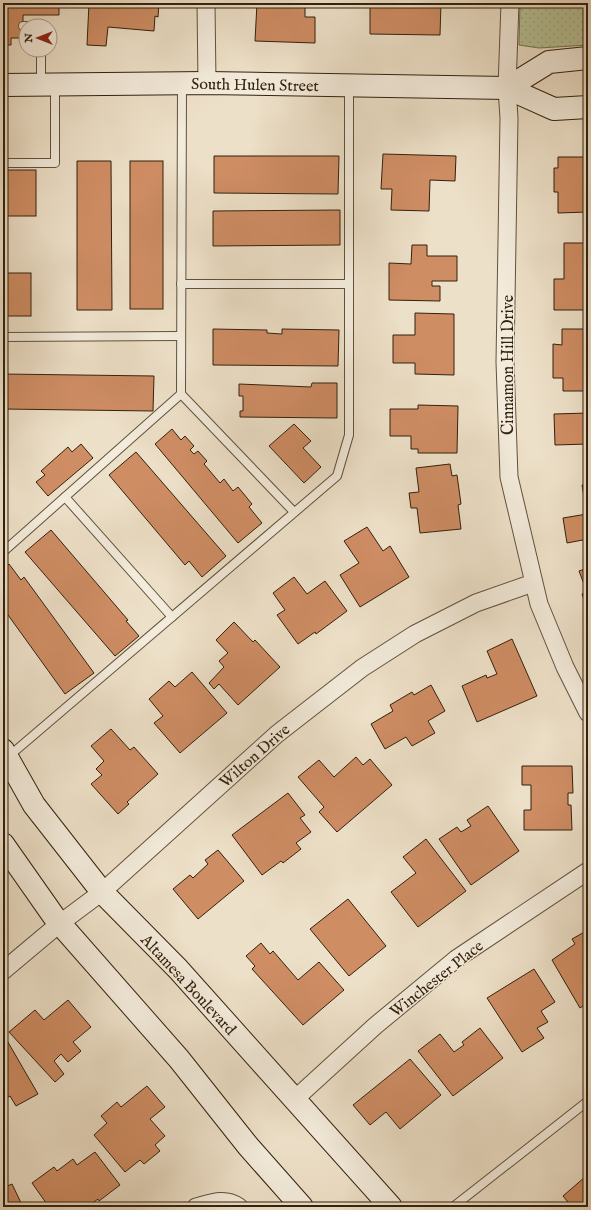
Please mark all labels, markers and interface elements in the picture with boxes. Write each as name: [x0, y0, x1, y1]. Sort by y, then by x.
north arrow: [18, 18, 58, 58]
text: N: [22, 33, 36, 44]
street label: South Hulen Street: [191, 75, 320, 97]
street label: Cinnamon Hill Drive: [499, 295, 519, 435]
street label: Wilton Drive: [216, 720, 295, 793]
street label: Altamesa Boulevard: [135, 930, 240, 1040]
street label: Winchester Place: [386, 937, 488, 1022]

